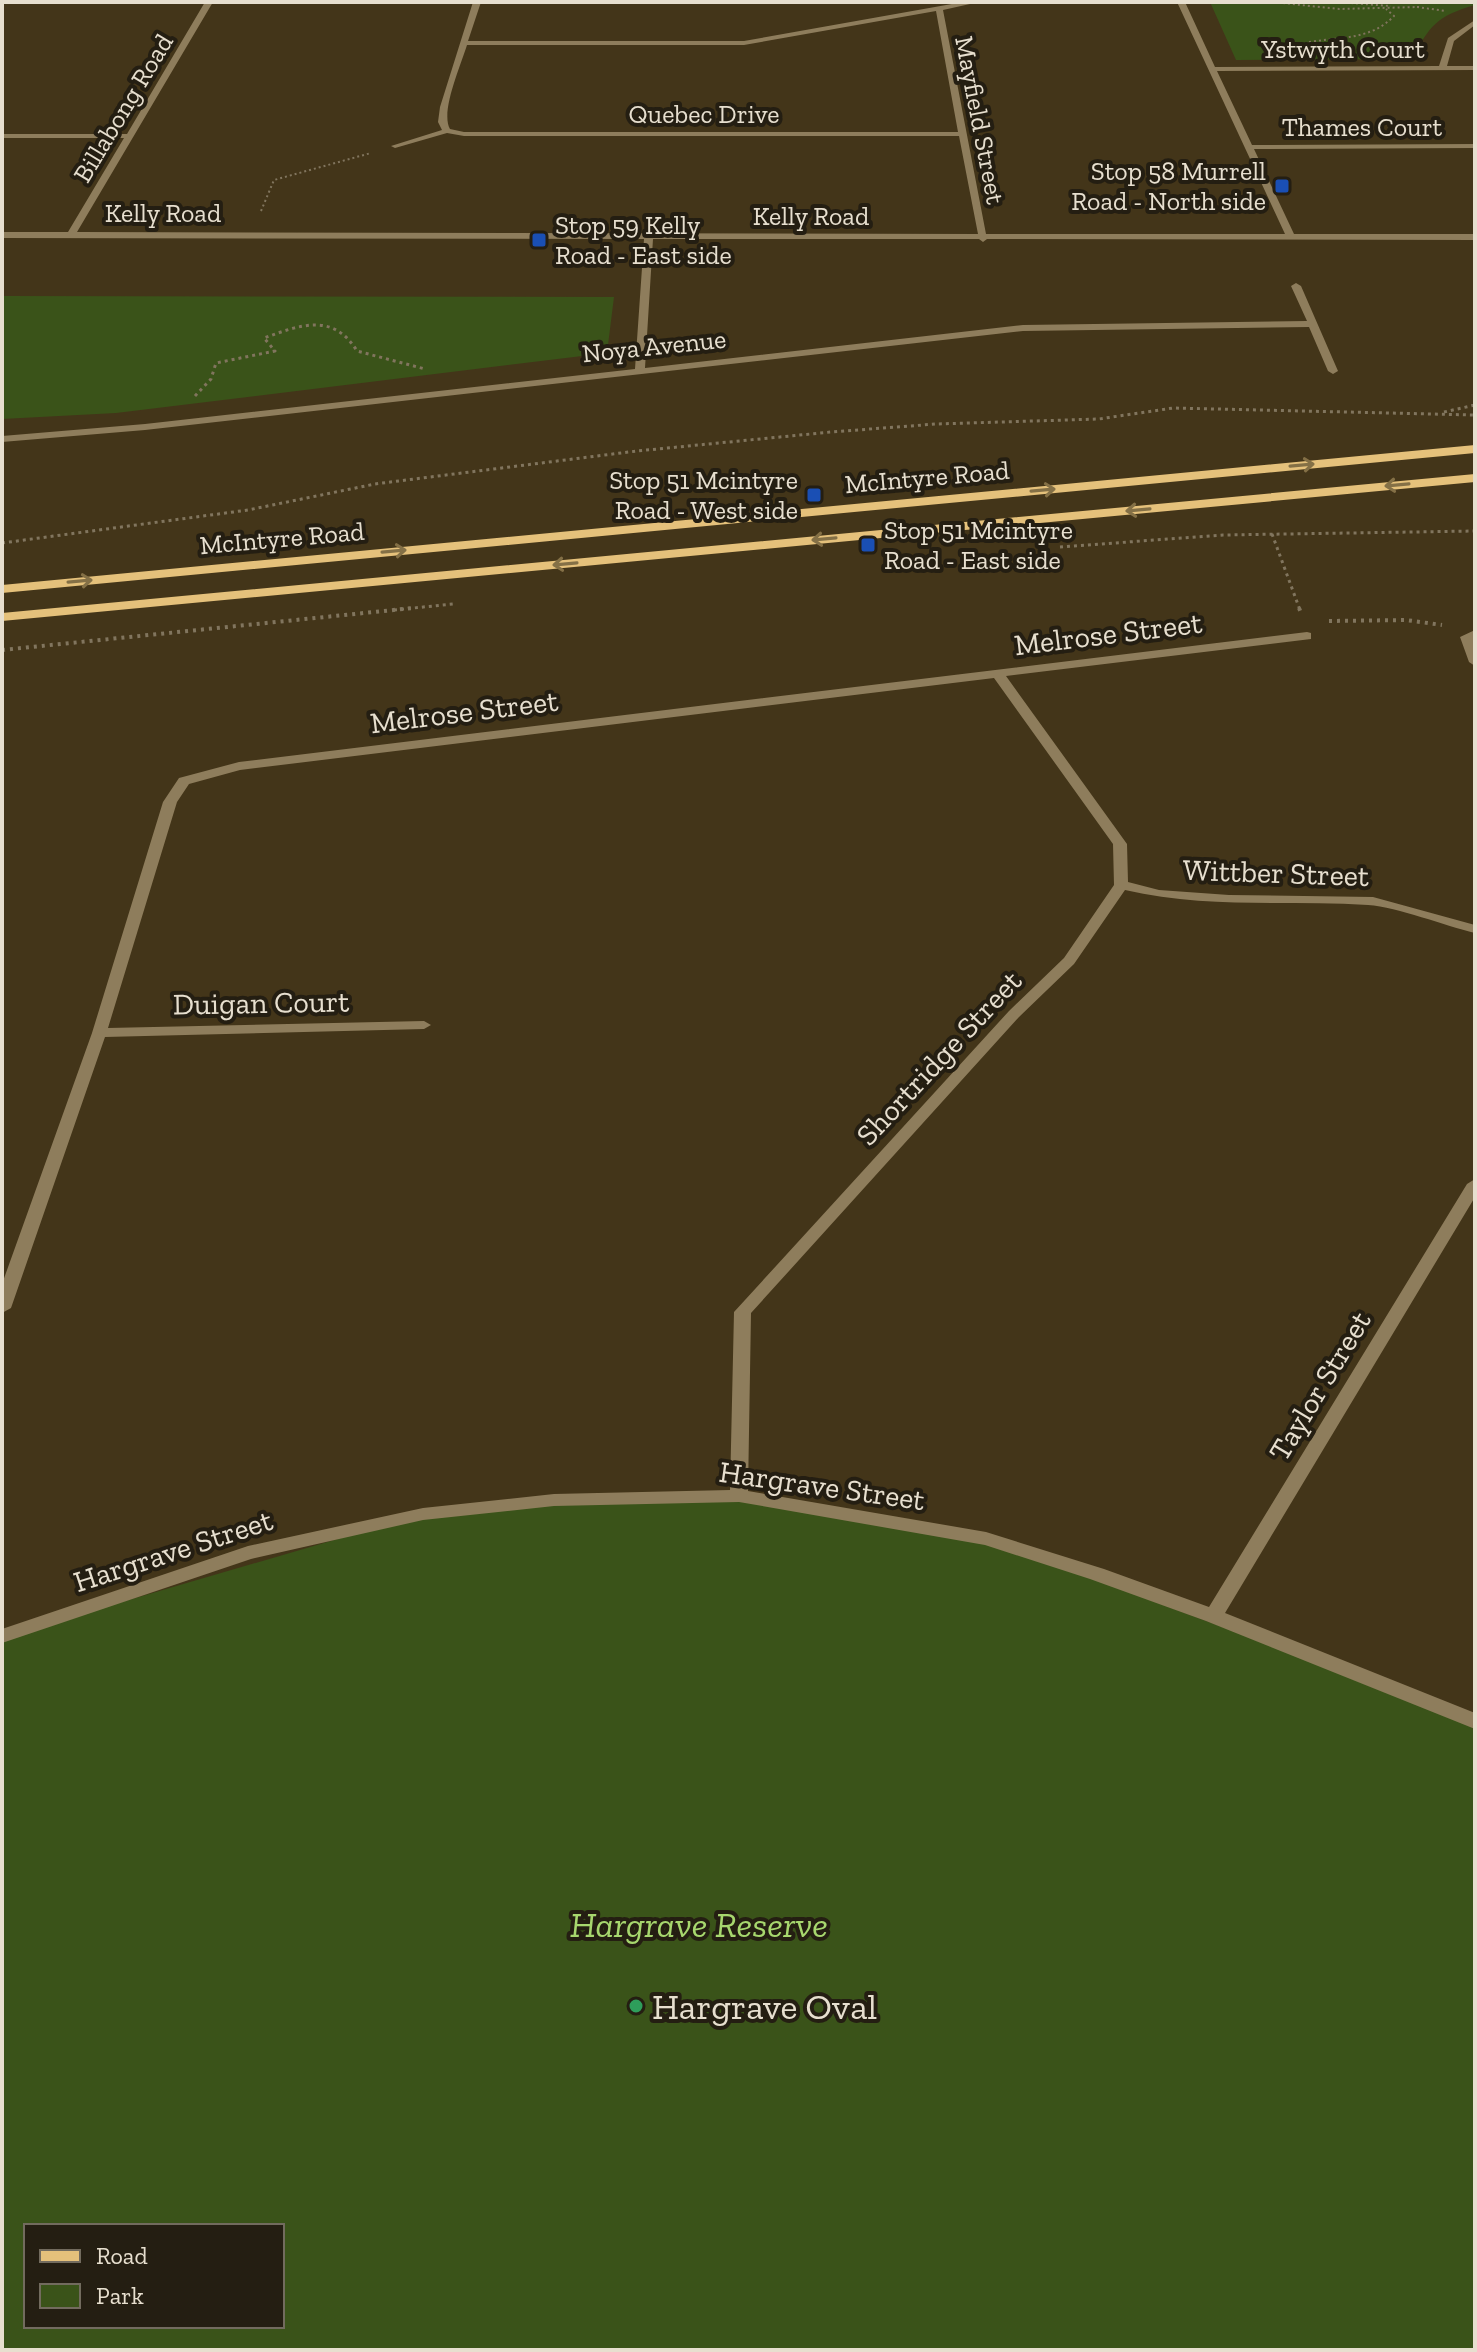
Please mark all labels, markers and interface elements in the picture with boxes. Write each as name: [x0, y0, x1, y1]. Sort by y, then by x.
street label: Billabong Road: [66, 28, 180, 188]
street label: Mayfield Street: [948, 33, 1012, 207]
street label: Ystwyth Court: [1260, 33, 1425, 65]
street label: Quebec Drive: [628, 98, 780, 130]
street label: Thames Court: [1282, 111, 1443, 143]
place label: Stop 58 Murrell Road - North side: [1071, 155, 1266, 217]
marker: Stop 58 Murrell Road - North side: [1273, 177, 1291, 195]
street label: Kelly Road: [105, 197, 221, 229]
street label: Kelly Road: [753, 200, 869, 232]
place label: Stop 59 Kelly Road - East side: [555, 209, 732, 271]
marker: Stop 59 Kelly Road - East side: [530, 231, 548, 249]
street label: Noya Avenue: [580, 323, 728, 369]
street label: McIntyre Road: [843, 454, 1011, 500]
one-way arrow: [1288, 457, 1315, 472]
place label: Stop 51 Mcintyre Road - West side: [609, 464, 798, 526]
one-way arrow: [1384, 478, 1411, 493]
one-way arrow: [1029, 482, 1056, 497]
marker: Stop 51 Mcintyre Road - West side: [805, 486, 823, 504]
one-way arrow: [1126, 502, 1152, 517]
place label: Stop 51 Mcintyre Road - East side: [884, 514, 1073, 576]
street label: McIntyre Road: [198, 515, 366, 561]
one-way arrow: [811, 532, 838, 547]
marker: Stop 51 Mcintyre Road - East side: [859, 536, 877, 554]
one-way arrow: [380, 544, 407, 559]
one-way arrow: [552, 557, 579, 572]
one-way arrow: [66, 573, 93, 588]
street label: Melrose Street: [1012, 605, 1204, 663]
street label: Melrose Street: [368, 683, 560, 741]
street label: Wittber Street: [1182, 852, 1370, 894]
street label: Shortridge Street: [849, 963, 1029, 1153]
street label: Duigan Court: [172, 983, 350, 1023]
street label: Taylor Street: [1261, 1305, 1379, 1467]
street label: Hargrave Street: [717, 1454, 927, 1518]
street label: Hargrave Street: [69, 1502, 277, 1600]
park label: Hargrave Reserve: [570, 1903, 828, 1946]
place label: Hargrave Oval: [652, 1985, 877, 2028]
marker: Hargrave Oval: [627, 1997, 645, 2015]
legend: [24, 2224, 284, 2328]
text: Road: [96, 2241, 148, 2270]
text: Park: [96, 2281, 144, 2310]

